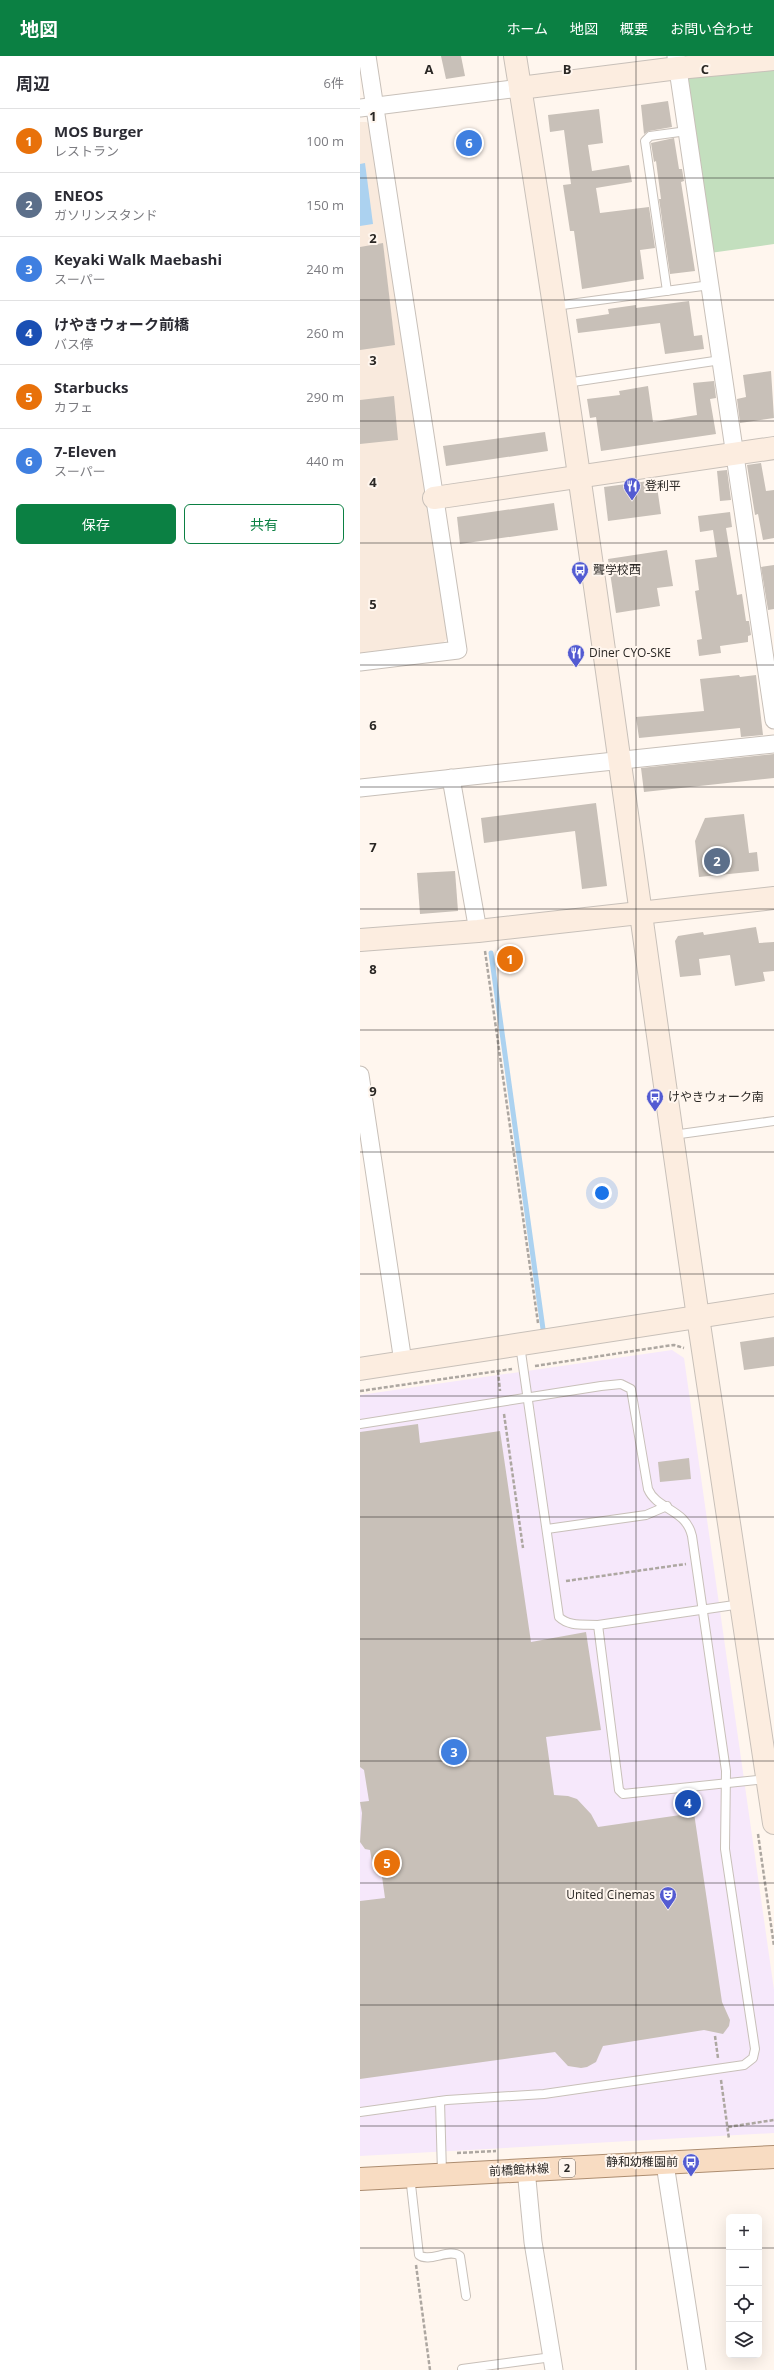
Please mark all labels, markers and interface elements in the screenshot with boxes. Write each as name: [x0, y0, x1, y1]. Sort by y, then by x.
text: 地図: [20, 16, 58, 42]
text: ホーム: [506, 19, 548, 38]
text: 地図: [570, 19, 598, 38]
text: 概要: [620, 19, 648, 38]
text: お問い合わせ: [670, 19, 754, 38]
text: A: [425, 60, 434, 78]
text: B: [563, 60, 572, 78]
text: C: [701, 60, 709, 78]
text: 周辺: [16, 72, 50, 95]
text: 6件: [324, 74, 344, 92]
text: 1: [369, 107, 377, 125]
text: MOS Burger: [54, 121, 143, 141]
pin: 6: [456, 128, 482, 158]
text: 1: [25, 132, 33, 150]
text: 100 m: [306, 132, 344, 150]
text: レストラン: [54, 142, 119, 160]
text: ENEOS: [54, 185, 103, 205]
text: 2: [25, 196, 33, 214]
text: 150 m: [306, 196, 344, 214]
text: ガソリンスタンド: [54, 206, 158, 224]
text: 2: [369, 229, 377, 247]
text: Keyaki Walk Maebashi: [54, 249, 222, 269]
text: 3: [25, 260, 33, 278]
text: 240 m: [306, 260, 344, 278]
text: スーパー: [54, 270, 106, 288]
text: けやきウォーク前橋: [54, 314, 189, 334]
text: 4: [25, 324, 33, 342]
text: 260 m: [306, 324, 344, 342]
text: バス停: [54, 335, 93, 353]
text: 3: [369, 351, 377, 369]
text: Starbucks: [54, 377, 128, 397]
text: 5: [25, 388, 33, 406]
text: 290 m: [306, 388, 344, 406]
text: カフェ: [54, 398, 93, 416]
text: 7-Eleven: [54, 441, 117, 461]
text: 6: [25, 452, 33, 470]
text: 440 m: [306, 452, 344, 470]
text: スーパー: [54, 462, 106, 480]
text: 4: [369, 473, 377, 491]
restaurant icon: 登利平: [622, 476, 642, 501]
place label: 登利平: [645, 477, 681, 494]
button: 保存: [16, 504, 176, 544]
button: 共有: [184, 504, 344, 544]
bus stop icon: 聾学校西: [570, 560, 590, 585]
place label: 聾学校西: [593, 561, 641, 578]
text: 5: [369, 595, 377, 613]
restaurant icon: Diner CYO-SKE: [566, 643, 586, 668]
place label: Diner CYO-SKE: [589, 644, 671, 661]
text: 6: [369, 716, 377, 734]
text: 7: [369, 838, 377, 856]
pin: 2: [704, 846, 730, 876]
pin: 1: [497, 944, 523, 974]
text: 8: [369, 960, 377, 978]
text: 9: [369, 1082, 377, 1100]
bus stop icon: けやきウォーク南: [645, 1087, 665, 1112]
place label: けやきウォーク南: [668, 1088, 764, 1105]
your location: [592, 1183, 612, 1203]
pin: 3: [441, 1737, 467, 1767]
pin: 4: [675, 1788, 701, 1818]
pin: 5: [374, 1848, 400, 1878]
theatre icon: United Cinemas: [658, 1885, 678, 1910]
place label: United Cinemas: [566, 1886, 655, 1903]
bus stop icon: 静和幼稚園前: [681, 2152, 701, 2177]
place label: 静和幼稚園前: [606, 2153, 678, 2170]
street label: 前橋館林線: [489, 2159, 549, 2180]
road number: 2: [559, 2159, 575, 2177]
map controls: [726, 2214, 762, 2358]
button: +: [726, 2214, 762, 2250]
button: −: [726, 2250, 762, 2286]
button: locate: [726, 2286, 762, 2322]
button: layers: [726, 2322, 762, 2358]

